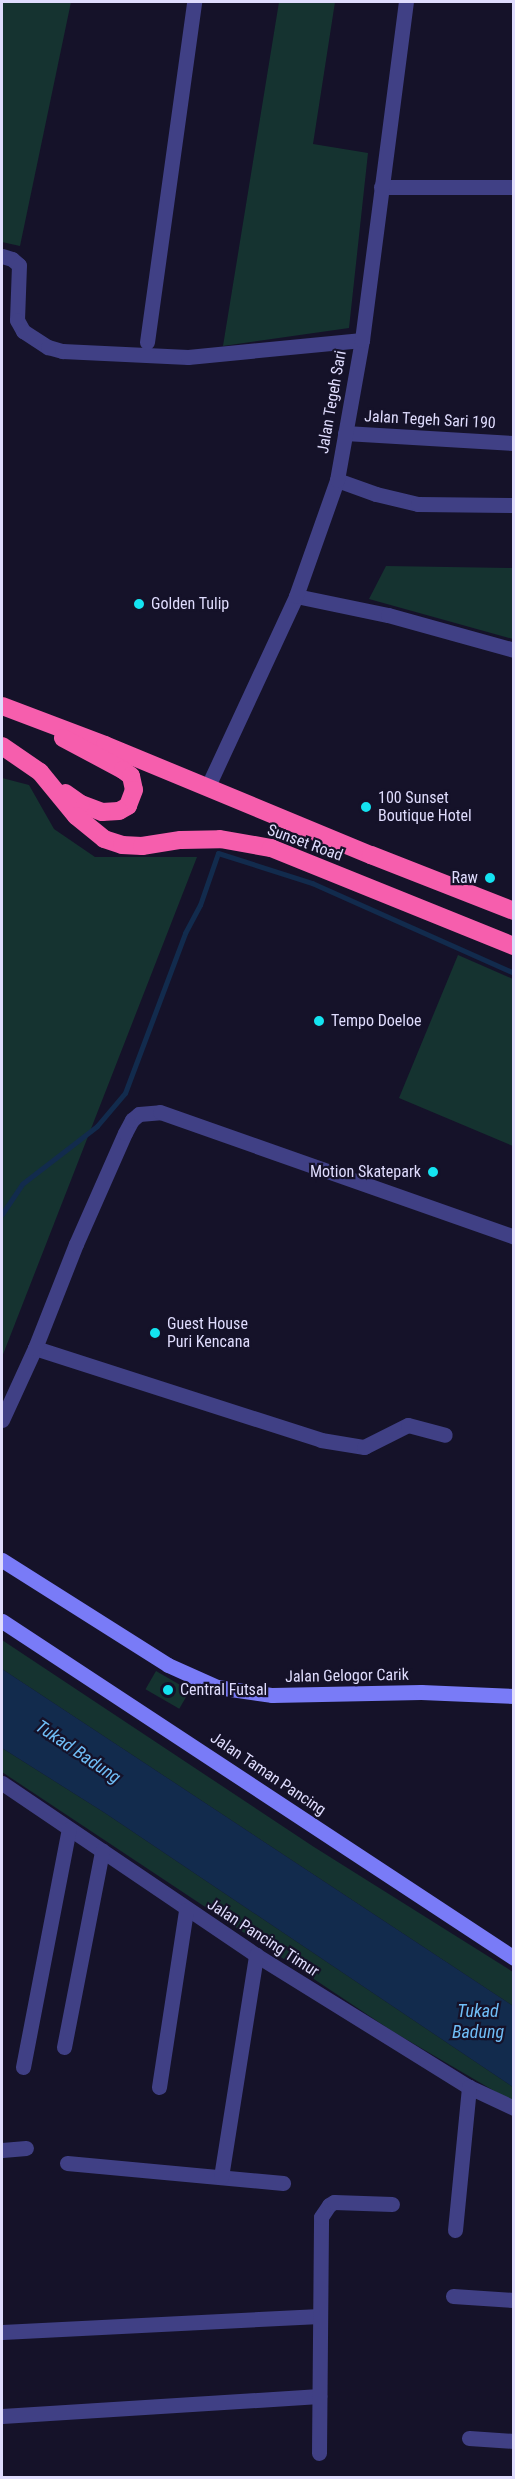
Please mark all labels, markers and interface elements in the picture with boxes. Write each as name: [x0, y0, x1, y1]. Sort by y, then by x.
street label: Jalan Tegeh Sari: [313, 349, 351, 455]
street label: Jalan Tegeh Sari 190: [364, 407, 496, 433]
place label: Golden Tulip: [151, 594, 230, 614]
marker: Golden Tulip: [132, 597, 146, 611]
place label: 100 Sunset Boutique Hotel: [378, 788, 472, 826]
marker: 100 Sunset Boutique Hotel: [359, 800, 373, 814]
street label: Sunset Road: [265, 820, 345, 866]
place label: Raw: [451, 868, 478, 888]
marker: Raw: [483, 871, 497, 885]
place label: Tempo Doeloe: [331, 1011, 422, 1031]
marker: Tempo Doeloe: [312, 1014, 326, 1028]
place label: Motion Skatepark: [310, 1162, 421, 1182]
marker: Motion Skatepark: [426, 1165, 440, 1179]
place label: Guest House Puri Kencana: [167, 1314, 250, 1352]
marker: Guest House Puri Kencana: [148, 1326, 162, 1340]
street label: Jalan Gelogor Carik: [285, 1665, 409, 1687]
place label: Central Futsal: [180, 1680, 267, 1700]
marker: Central Futsal: [161, 1683, 175, 1697]
water label: Tukad Badung: [31, 1716, 125, 1788]
street label: Jalan Taman Pancing: [207, 1728, 329, 1820]
street label: Jalan Pancing Timur: [204, 1895, 322, 1981]
water label: Tukad Badung: [452, 2001, 504, 2044]

